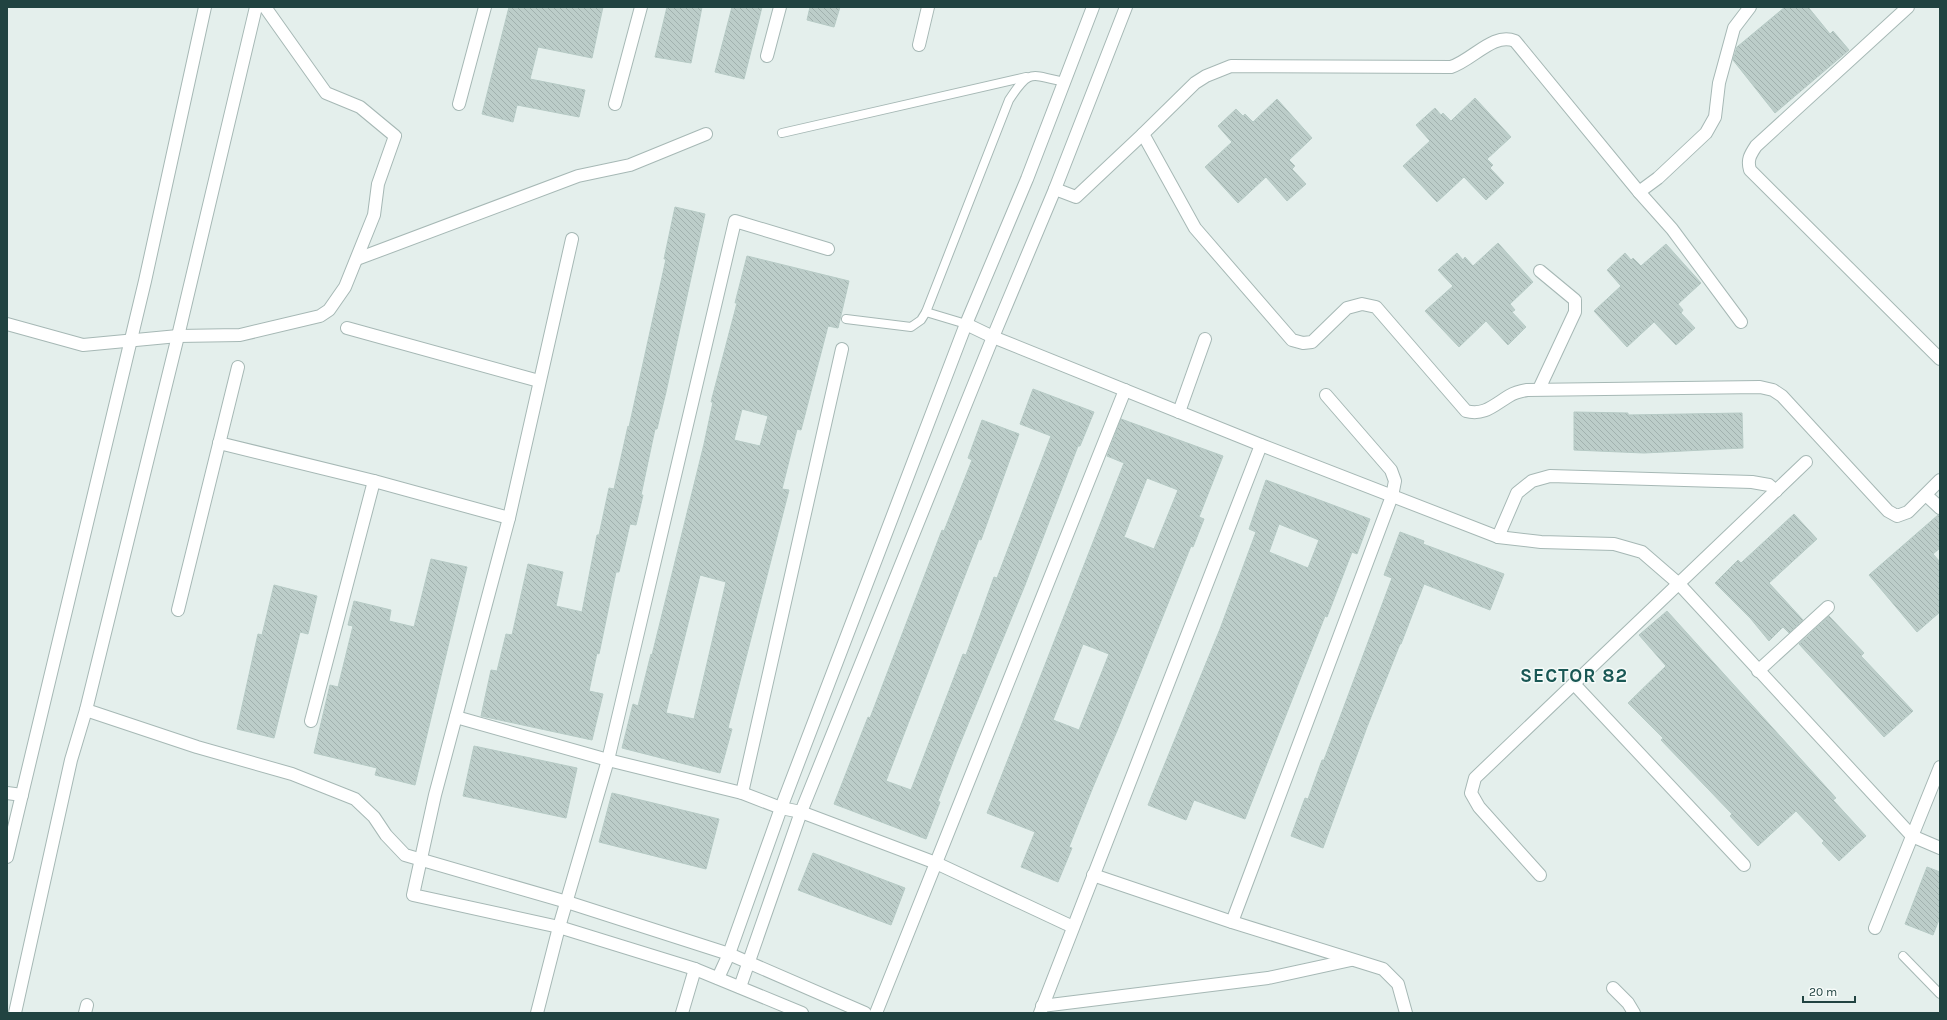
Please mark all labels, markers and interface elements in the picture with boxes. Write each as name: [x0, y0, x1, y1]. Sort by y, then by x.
district label: SECTOR 82: [1520, 665, 1628, 687]
scale bar: [1803, 978, 1855, 1004]
text: 20 m: [1809, 985, 1837, 999]

